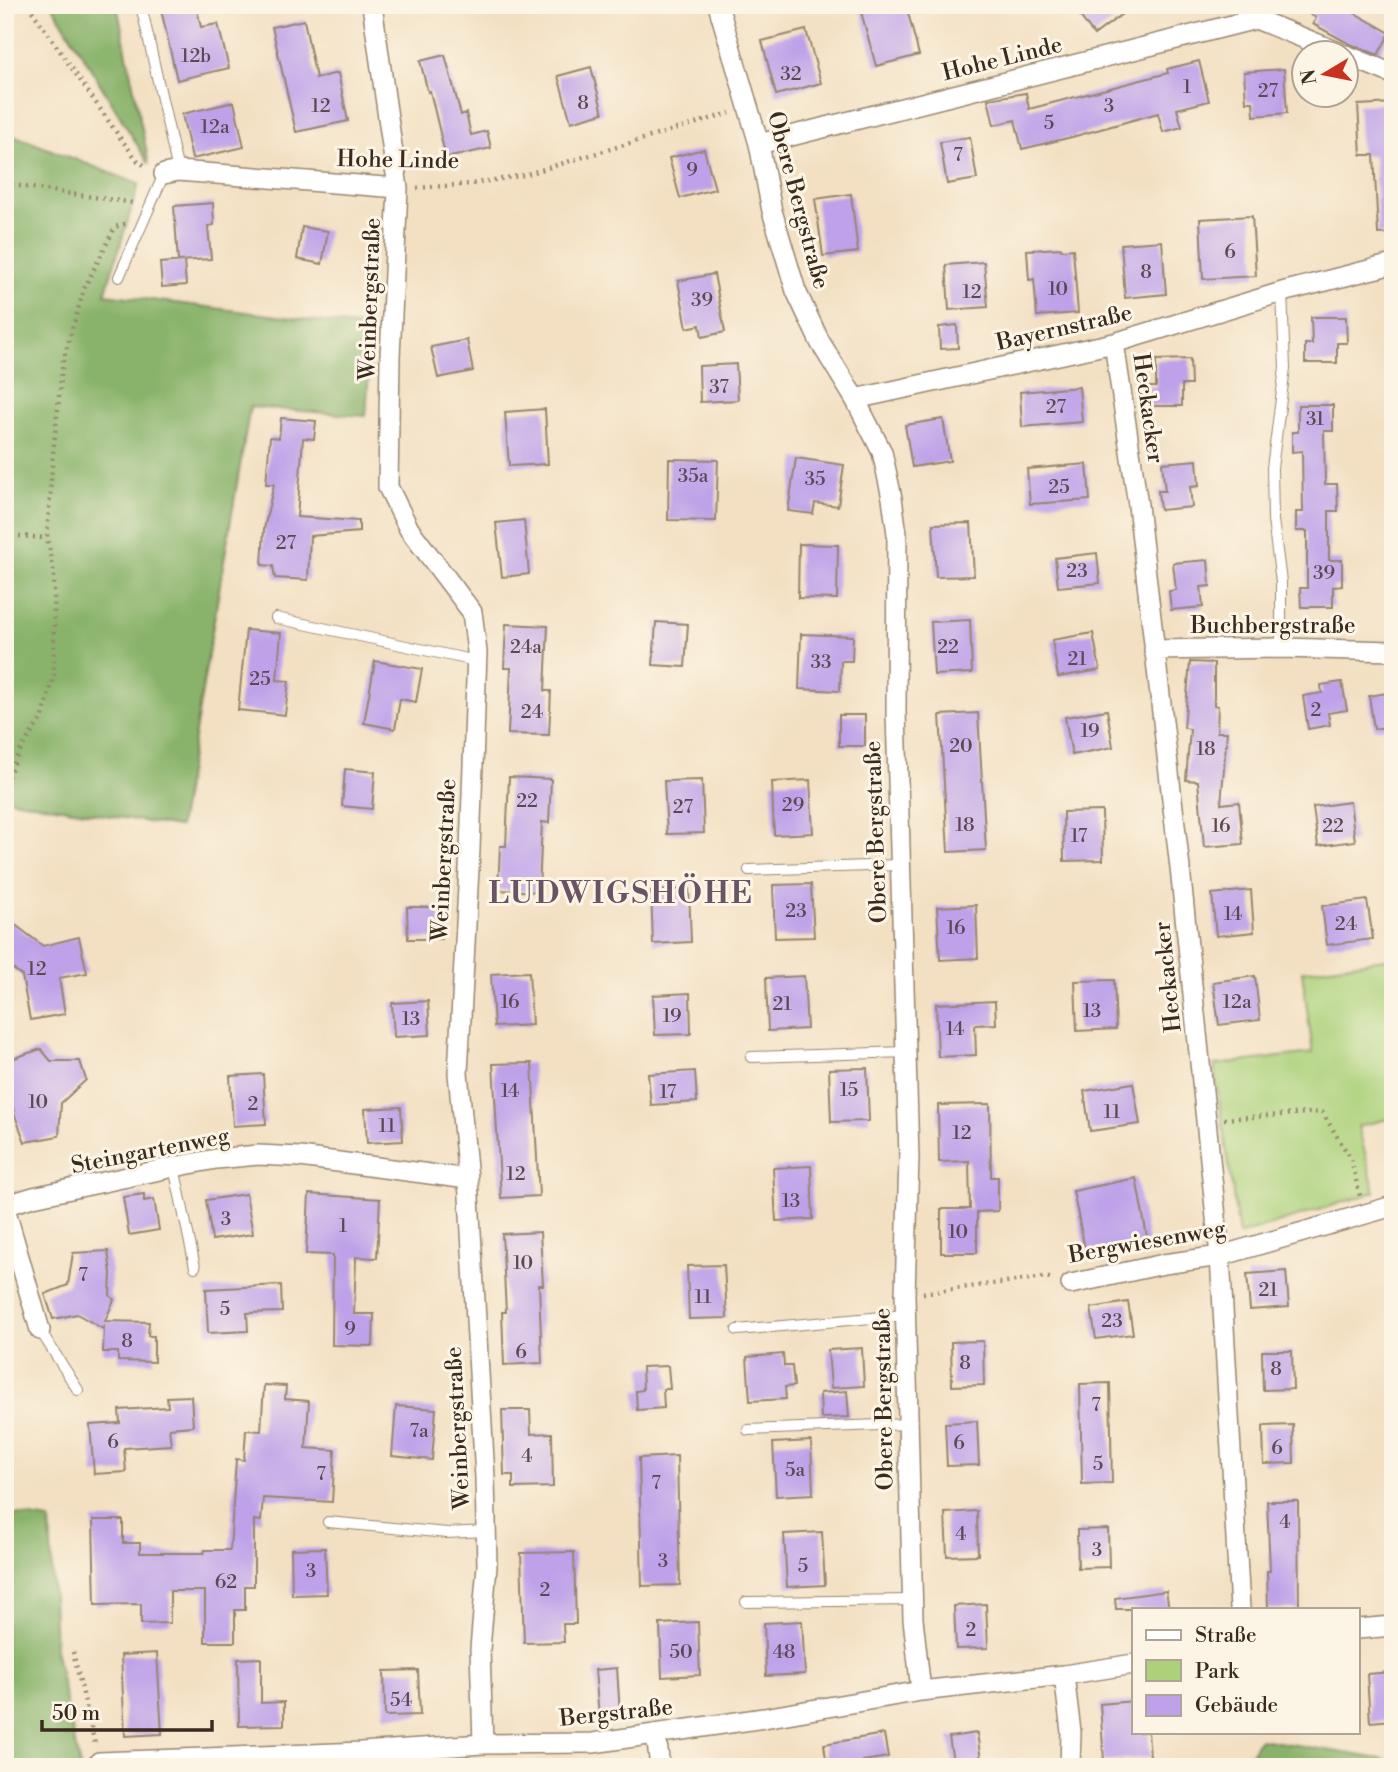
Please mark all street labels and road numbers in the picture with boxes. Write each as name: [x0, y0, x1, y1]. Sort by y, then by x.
street label: Hohe Linde: [939, 31, 1065, 87]
street label: Obere Bergstraße: [761, 108, 835, 292]
street label: Hohe Linde: [336, 145, 460, 175]
street label: Weinbergstraße: [353, 217, 387, 382]
street label: Bayernstraße: [993, 299, 1135, 357]
street label: Heckacker: [1126, 351, 1170, 465]
street label: Buchbergstraße: [1189, 612, 1356, 640]
street label: Obere Bergstraße: [859, 740, 893, 924]
street label: Weinbergstraße: [426, 778, 462, 943]
street label: Heckacker: [1148, 920, 1188, 1034]
street label: Steingartenweg: [69, 1122, 232, 1180]
street label: Bergwiesenweg: [1065, 1214, 1228, 1270]
street label: Obere Bergstraße: [868, 1307, 900, 1491]
street label: Weinbergstraße: [440, 1346, 476, 1511]
street label: Bergstraße: [557, 1693, 674, 1733]

